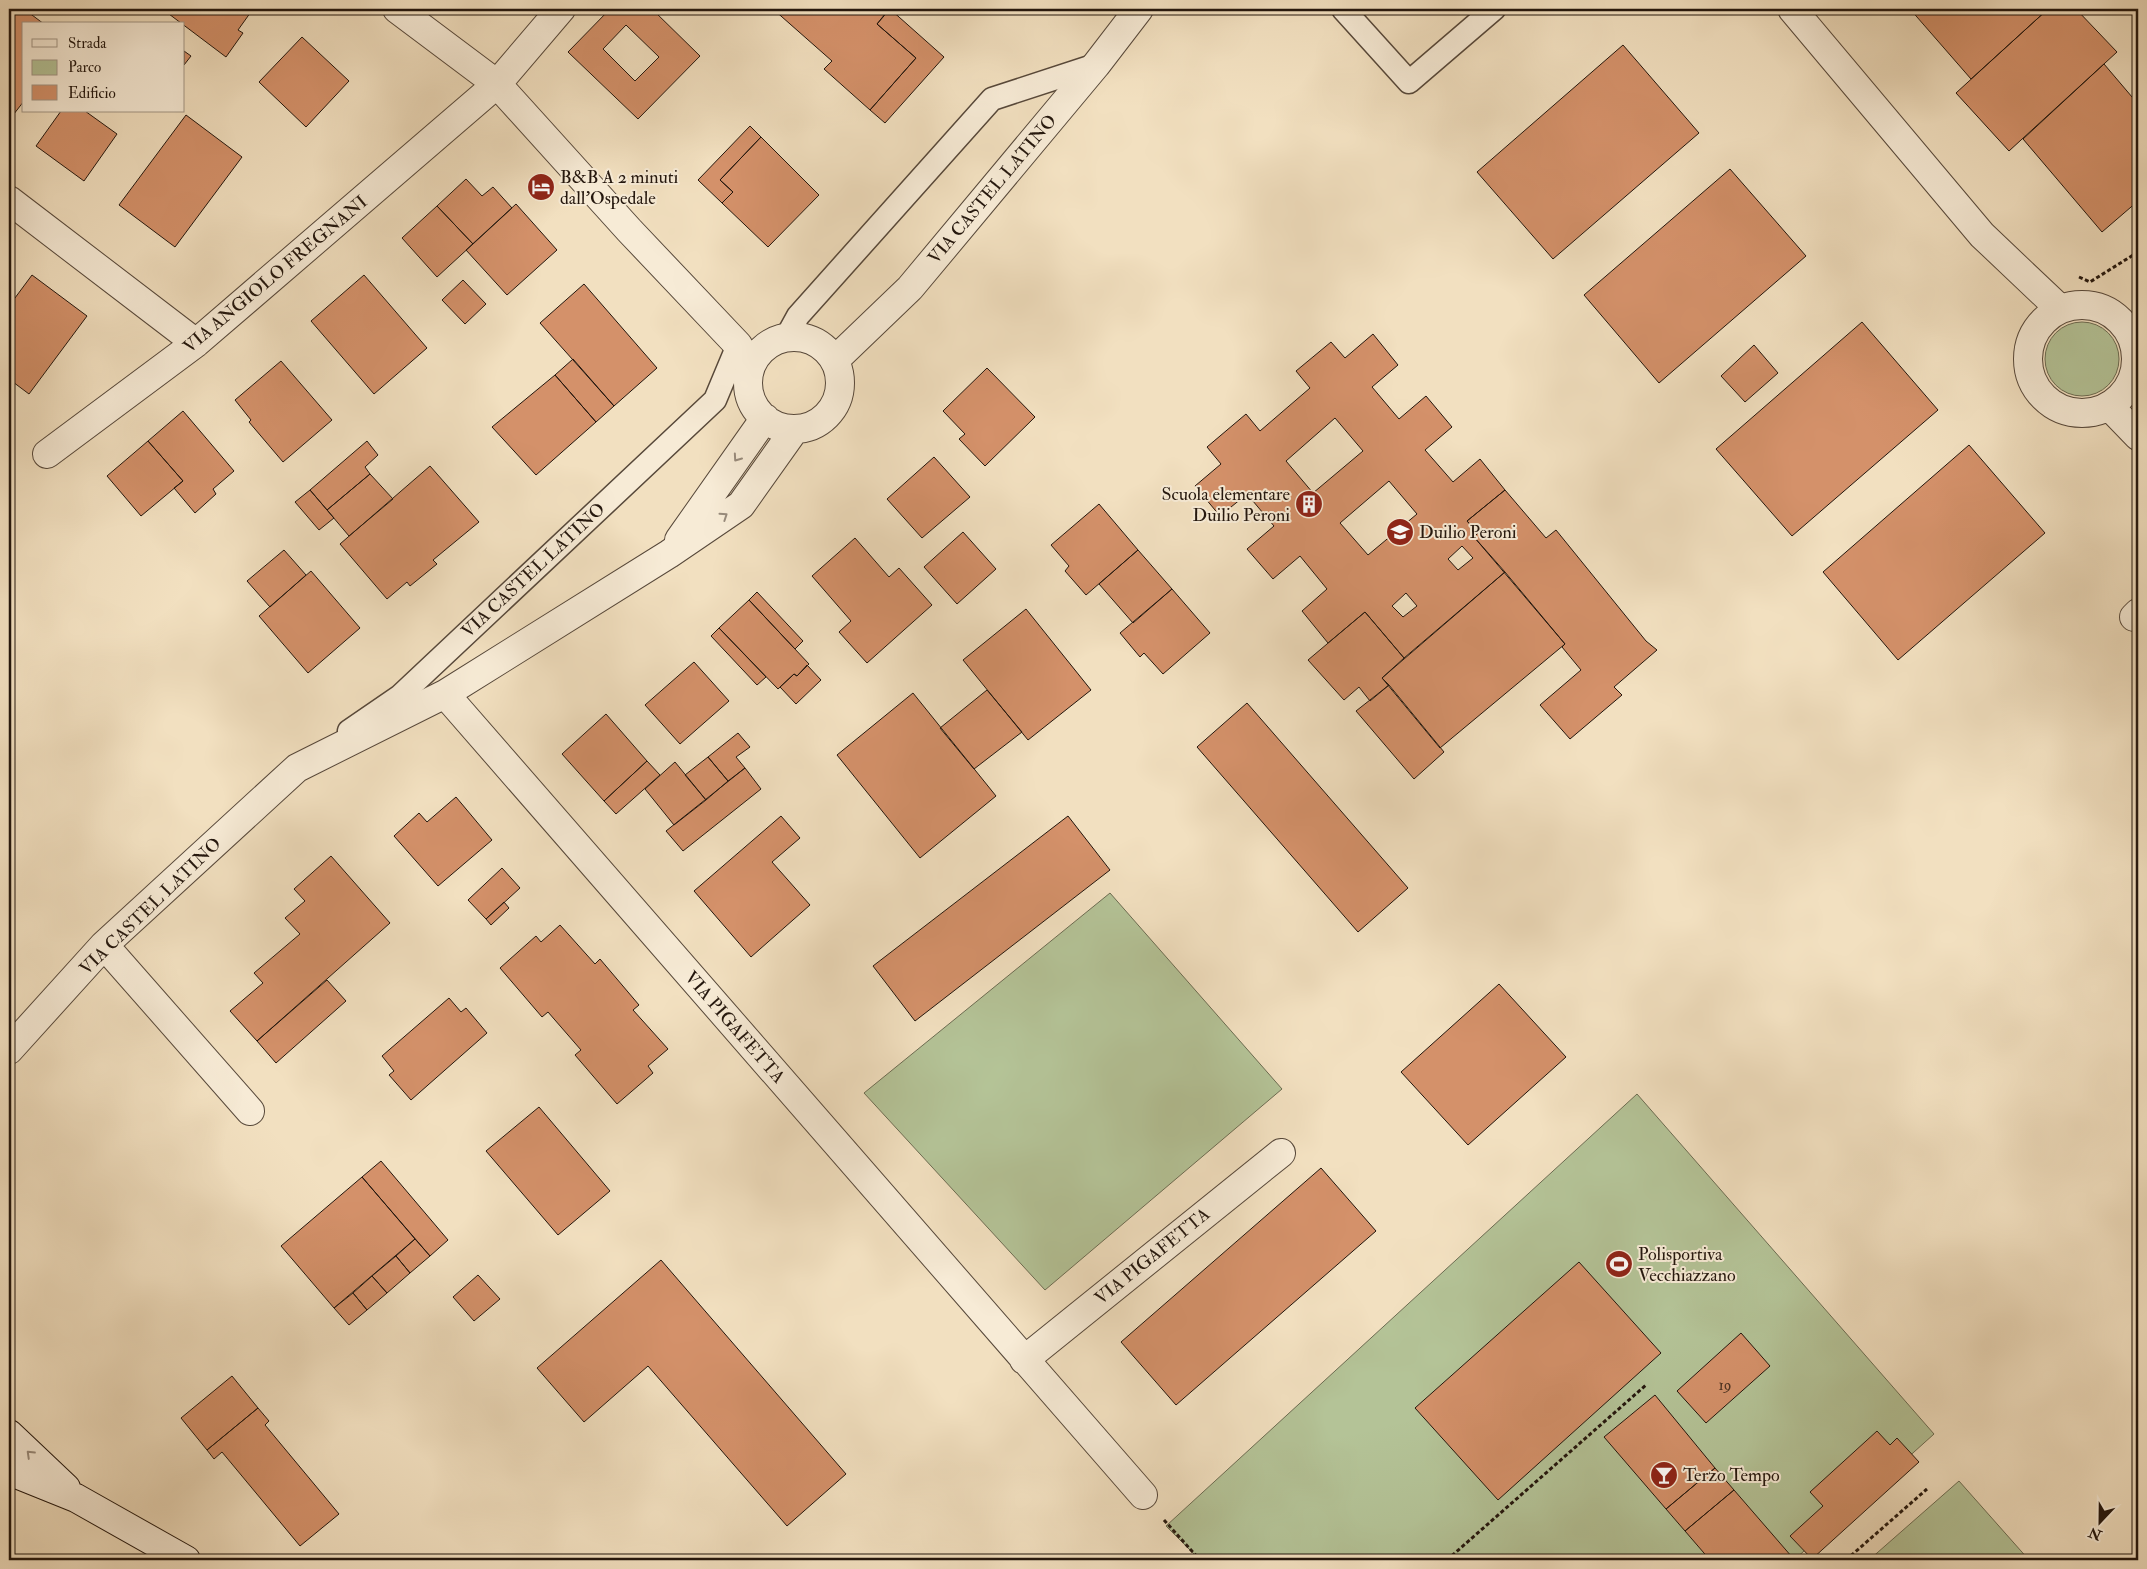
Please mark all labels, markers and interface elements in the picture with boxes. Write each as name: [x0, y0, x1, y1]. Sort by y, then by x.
legend: [22, 22, 185, 112]
text: Strada: [68, 34, 107, 53]
text: Parco: [68, 58, 101, 77]
text: Edificio: [68, 84, 116, 103]
street label: VIA CASTEL LATINO: [923, 110, 1062, 269]
place label: B&B A 2 minuti dall'Ospedale: [560, 166, 679, 210]
hotel icon: B&B A 2 minuti dall'Ospedale: [526, 172, 556, 202]
street label: VIA ANGIOLO FREGNANI: [178, 191, 372, 358]
one-way arrow: [734, 452, 743, 462]
place label: Scuola elementare Duilio Peroni: [1161, 483, 1290, 527]
building icon: Scuola elementare Duilio Peroni: [1294, 489, 1324, 519]
street label: VIA CASTEL LATINO: [457, 498, 610, 643]
one-way arrow: [718, 513, 728, 522]
school or university icon: Duilio Peroni: [1385, 517, 1415, 547]
place label: Duilio Peroni: [1419, 521, 1517, 544]
street label: VIA CASTEL LATINO: [75, 833, 226, 980]
street label: VIA PIGAFETTA: [680, 966, 790, 1089]
street label: VIA PIGAFETTA: [1090, 1203, 1215, 1310]
place label: Polisportiva Vecchiazzano: [1638, 1243, 1736, 1287]
sports icon: Polisportiva Vecchiazzano: [1604, 1249, 1634, 1279]
house number: 19: [1719, 1376, 1731, 1395]
one-way arrow: [26, 1451, 35, 1460]
bar icon: Terzo Tempo: [1649, 1460, 1679, 1490]
place label: Terzo Tempo: [1683, 1464, 1780, 1487]
north arrow: [2074, 1496, 2124, 1546]
text: N: [2086, 1523, 2105, 1544]

